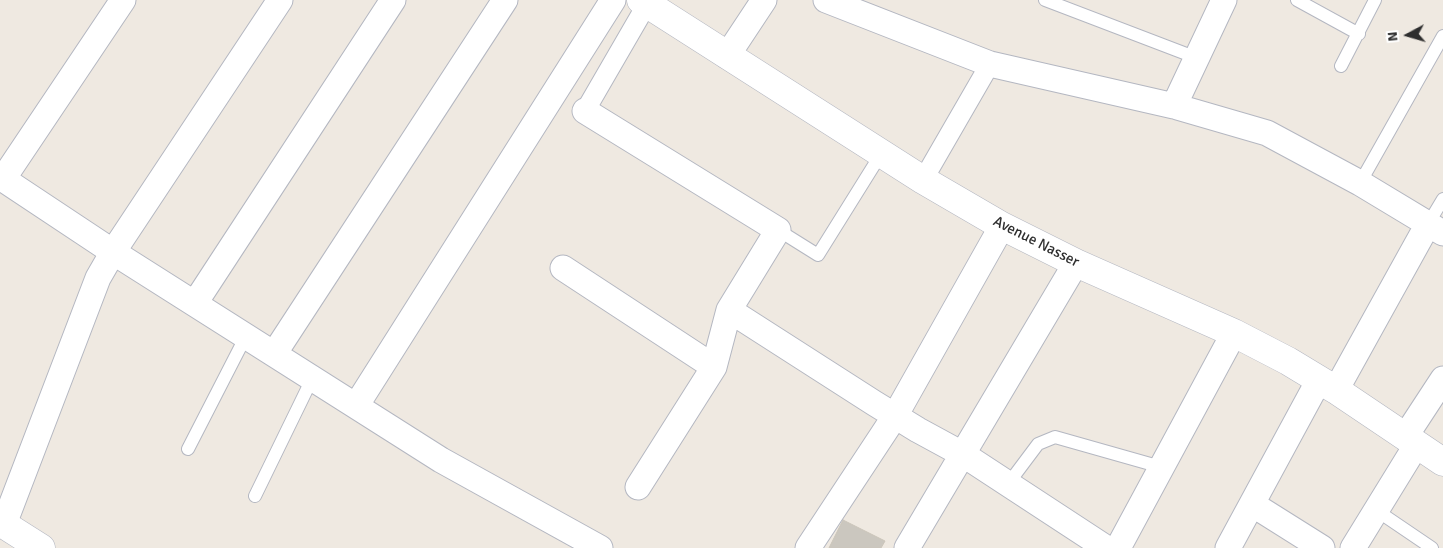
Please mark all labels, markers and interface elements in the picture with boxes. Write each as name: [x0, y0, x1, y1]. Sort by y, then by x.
north arrow: [1383, 10, 1433, 60]
text: N: [1384, 31, 1402, 42]
street label: Avenue Nasser: [990, 213, 1082, 271]

